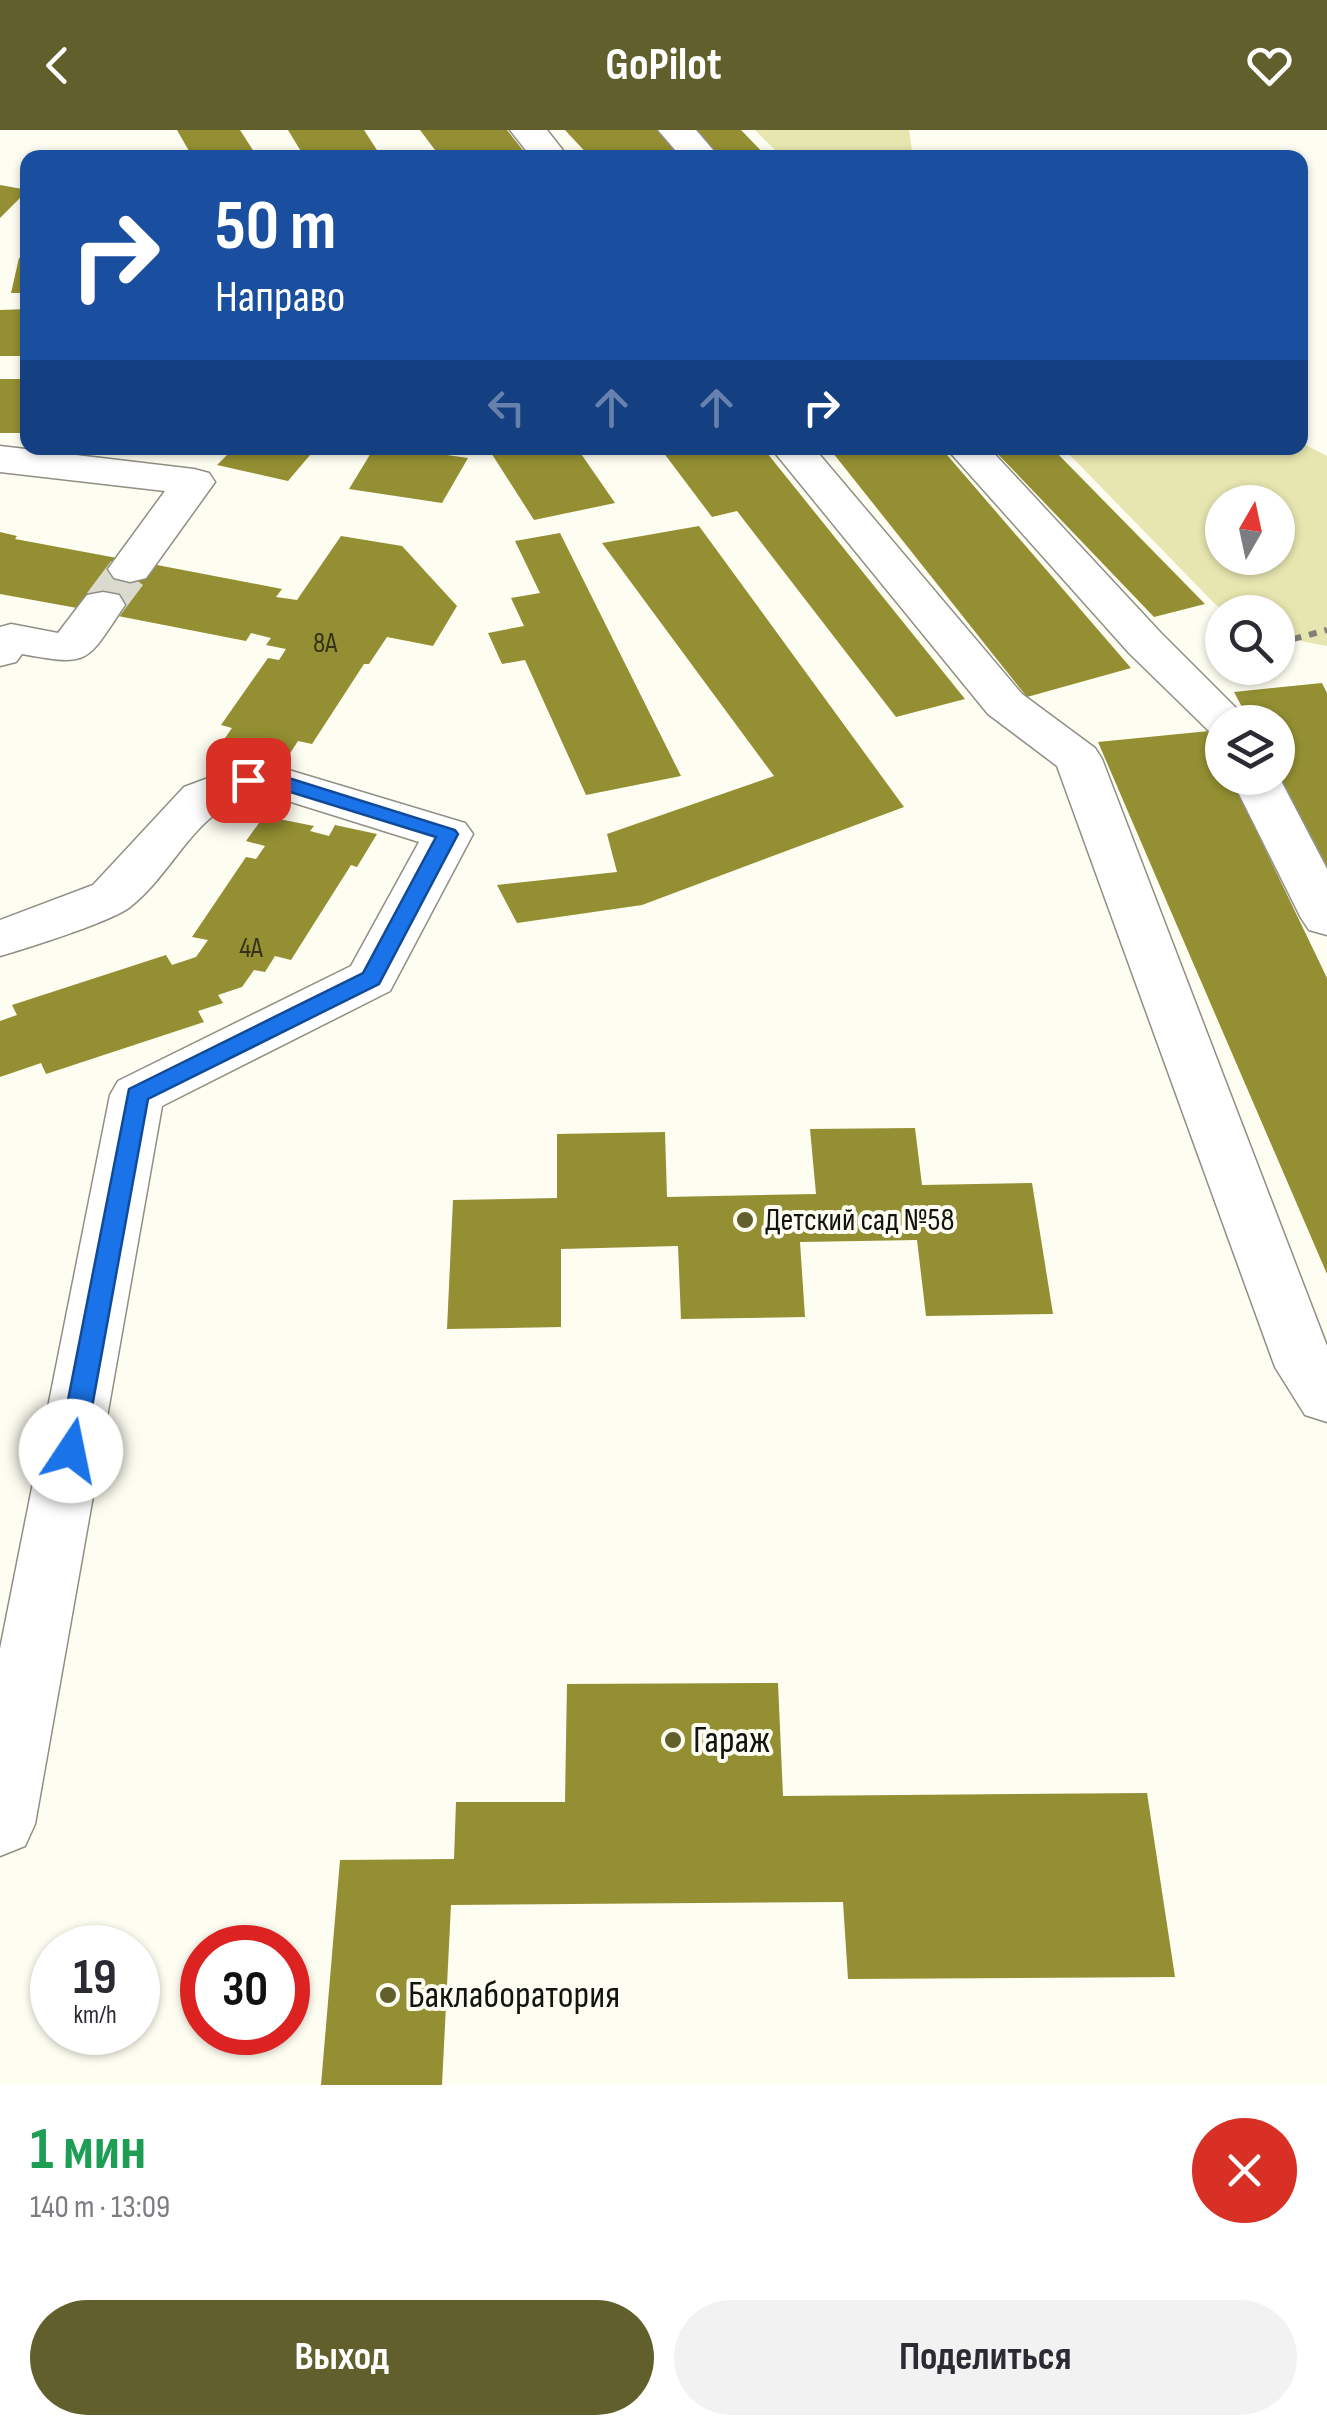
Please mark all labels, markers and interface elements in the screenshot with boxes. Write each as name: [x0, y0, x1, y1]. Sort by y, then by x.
icon: back: [30, 38, 85, 93]
text: GoPilot: [605, 38, 722, 93]
icon: heart: [1242, 38, 1297, 93]
text: 50 m: [215, 185, 336, 269]
icon: right: [50, 190, 180, 320]
text: Направо: [215, 270, 345, 325]
icon: left: [479, 380, 534, 435]
icon: ahead: [584, 380, 639, 435]
icon: ahead: [689, 380, 744, 435]
icon: right: [794, 380, 849, 435]
north arrow: [1205, 485, 1295, 575]
map controls: [1205, 485, 1295, 795]
button: search: [1205, 595, 1295, 685]
house number: 8А: [313, 627, 338, 660]
button: layers: [1205, 705, 1295, 795]
pin: [206, 738, 291, 823]
icon: arrive: [221, 753, 276, 808]
house number: 4А: [239, 932, 264, 965]
place label: Детский сад №58: [765, 1201, 954, 1240]
marker: Детский сад №58: [734, 1209, 756, 1231]
position arrow: [19, 1399, 123, 1503]
place label: Гараж: [693, 1718, 770, 1763]
marker: Гараж: [662, 1729, 684, 1751]
speed limit sign: 30: [180, 1925, 310, 2055]
text: 19: [73, 1948, 117, 2008]
place label: Баклаборатория: [408, 1973, 620, 2018]
marker: Баклаборатория: [377, 1984, 399, 2006]
text: km/h: [73, 2000, 117, 2031]
text: 1 мин: [30, 2114, 146, 2186]
button: close: [1192, 2118, 1297, 2223]
text: 140 m · 13:09: [30, 2188, 170, 2227]
button: Выход: [30, 2300, 654, 2415]
button: Поделиться: [674, 2300, 1297, 2415]

